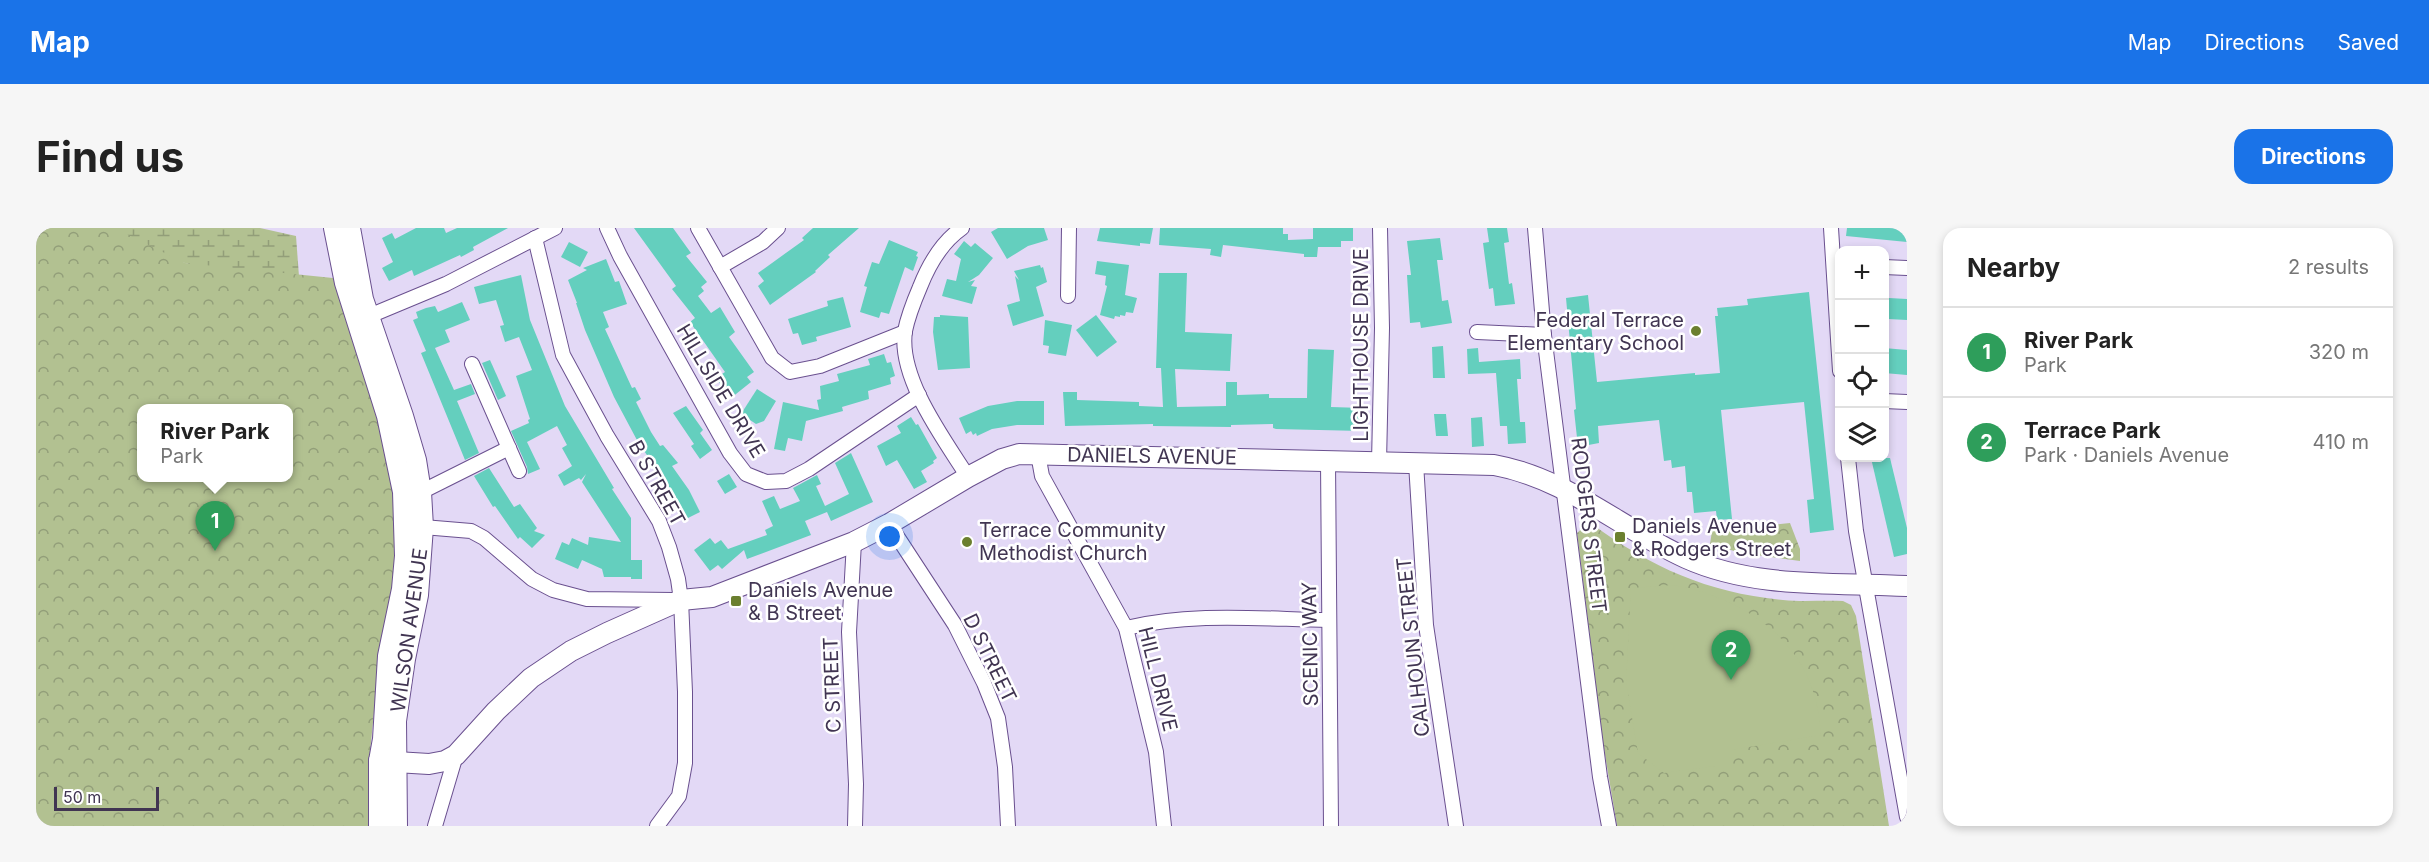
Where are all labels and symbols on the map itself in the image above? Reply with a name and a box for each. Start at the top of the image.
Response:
street label: LIGHTHOUSE DRIVE [1349,248,1373,442]
place label: Federal Terrace Elementary School [1507,308,1684,355]
street label: HILLSIDE DRIVE [672,320,770,462]
marker: Federal Terrace Elementary School [1689,324,1703,338]
street label: B STREET [624,436,690,530]
street label: RODGERS STREET [1566,436,1612,614]
street label: DANIELS AVENUE [1067,443,1237,469]
pin: 1 [196,502,234,551]
place label: Daniels Avenue & Rodgers Street [1632,514,1792,561]
place label: Terrace Community Methodist Church [979,518,1166,565]
your location [875,522,904,551]
marker: Daniels Avenue & Rodgers Street [1613,530,1627,544]
marker: Terrace Community Methodist Church [960,535,974,549]
street label: WILSON AVENUE [386,546,432,714]
street label: CALHOUN STREET [1392,556,1434,738]
place label: Daniels Avenue & B Street [748,578,893,625]
street label: SCENIC WAY [1297,581,1323,707]
marker: Daniels Avenue & B Street [729,594,743,608]
street label: D STREET [958,610,1022,706]
street label: HILL DRIVE [1133,624,1183,734]
pin: 2 [1712,630,1750,680]
street label: C STREET [818,637,846,733]
scale bar [54,784,159,812]

